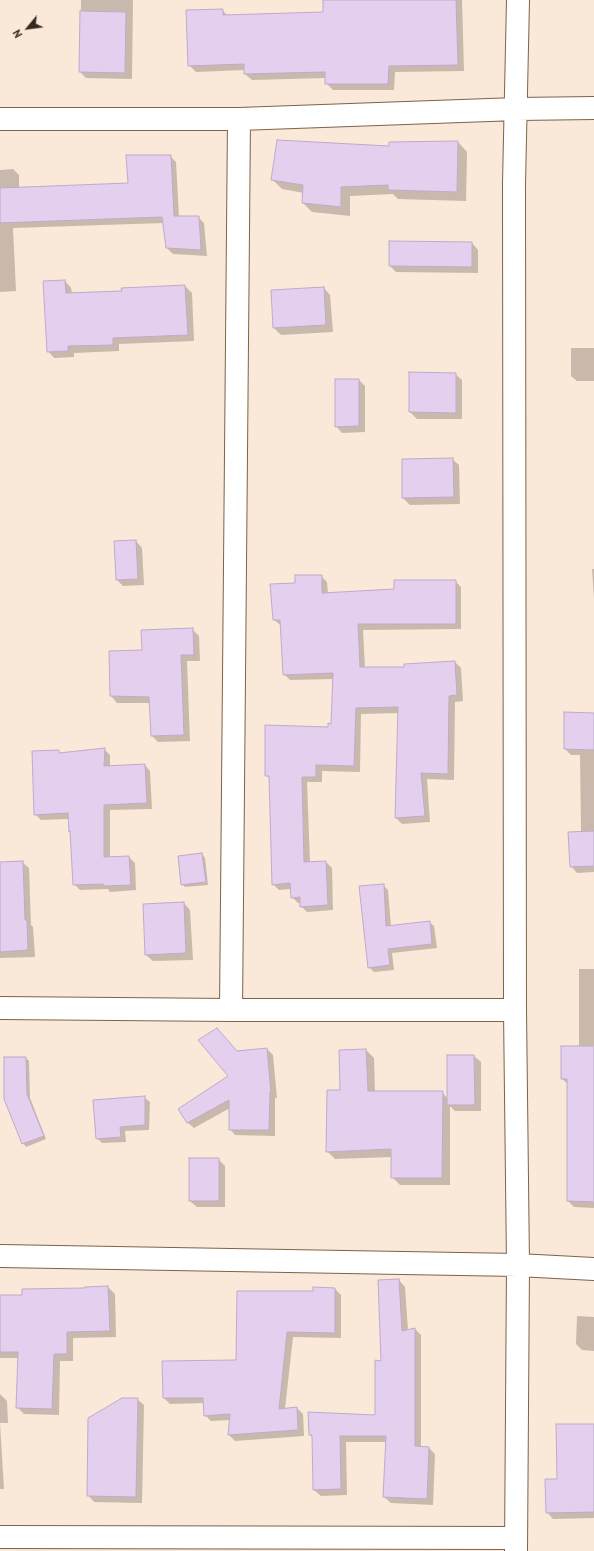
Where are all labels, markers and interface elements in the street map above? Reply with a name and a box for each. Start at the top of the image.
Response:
north arrow [8,8,48,48]
text: N [10,27,25,40]

